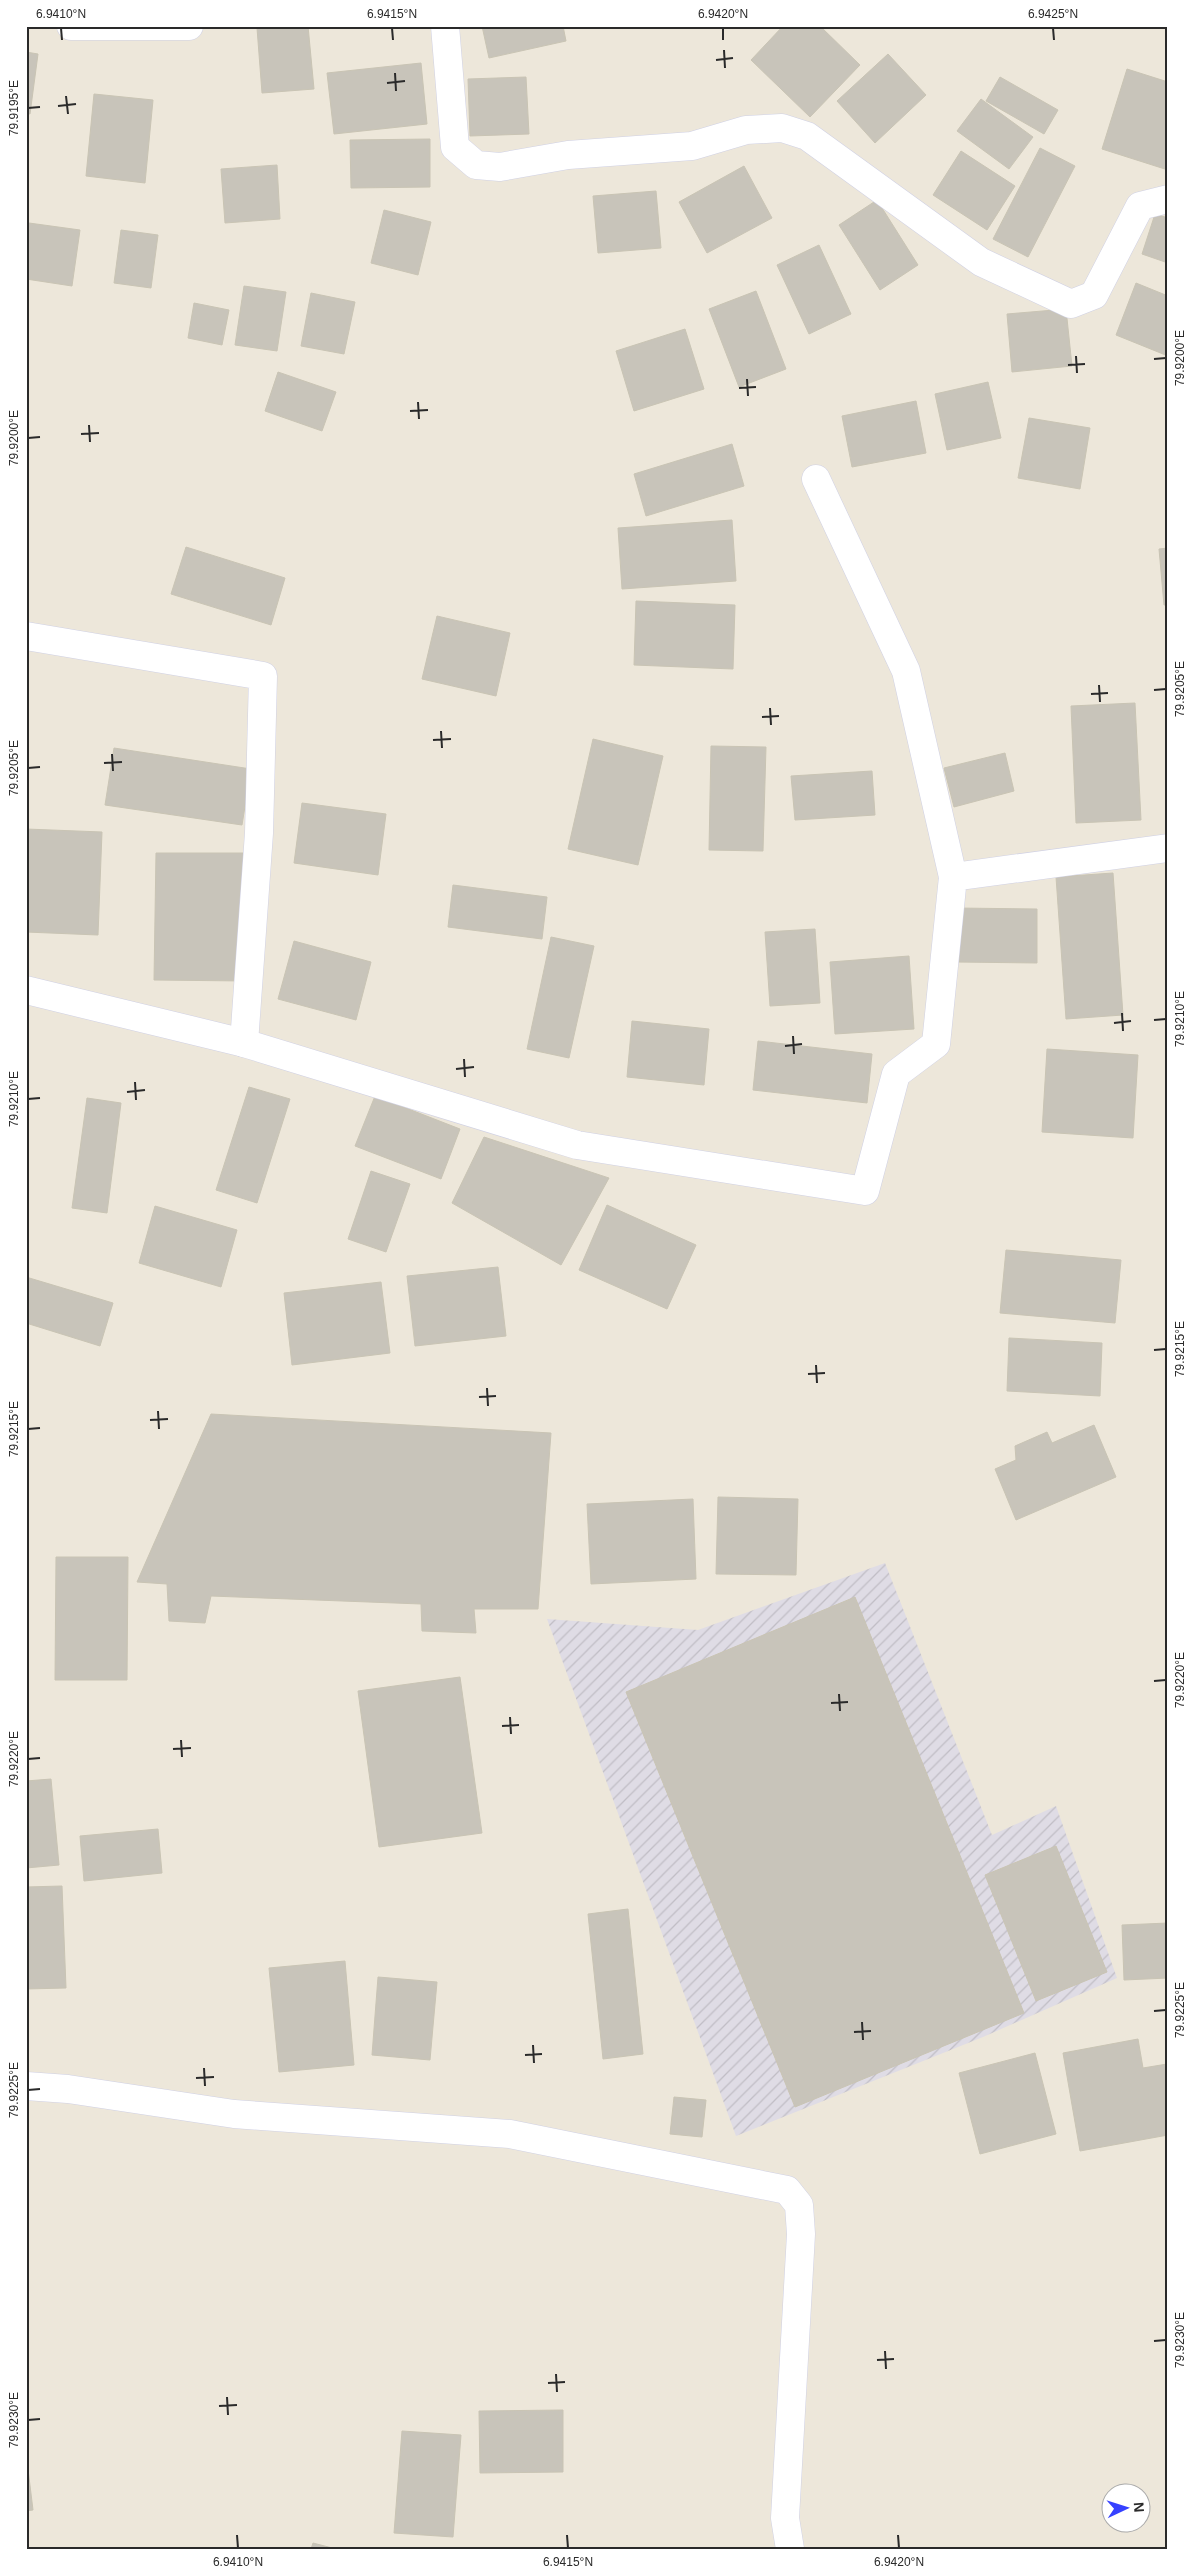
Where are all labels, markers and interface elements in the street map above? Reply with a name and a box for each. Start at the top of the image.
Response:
text: 6.9410°N [36,7,86,21]
text: 6.9415°N [367,7,417,21]
text: 6.9420°N [698,7,748,21]
text: 6.9425°N [1028,7,1078,21]
text: 79.9195°E [7,80,21,136]
text: 79.9200°E [1173,330,1187,386]
text: 79.9200°E [7,410,21,466]
text: 79.9205°E [1173,661,1187,717]
text: 79.9205°E [7,740,21,796]
text: 79.9210°E [1173,991,1187,1047]
text: 79.9210°E [7,1071,21,1127]
text: 79.9215°E [1173,1321,1187,1377]
text: 79.9215°E [7,1401,21,1457]
text: 79.9220°E [1173,1652,1187,1708]
text: 79.9220°E [7,1731,21,1787]
text: 79.9225°E [1173,1982,1187,2038]
text: 79.9225°E [7,2062,21,2118]
text: 79.9230°E [1173,2312,1187,2368]
text: 79.9230°E [7,2392,21,2448]
north arrow [1102,2482,1152,2532]
text: N [1131,2501,1147,2513]
text: 6.9410°N [213,2555,263,2569]
text: 6.9415°N [543,2555,593,2569]
text: 6.9420°N [874,2555,924,2569]

